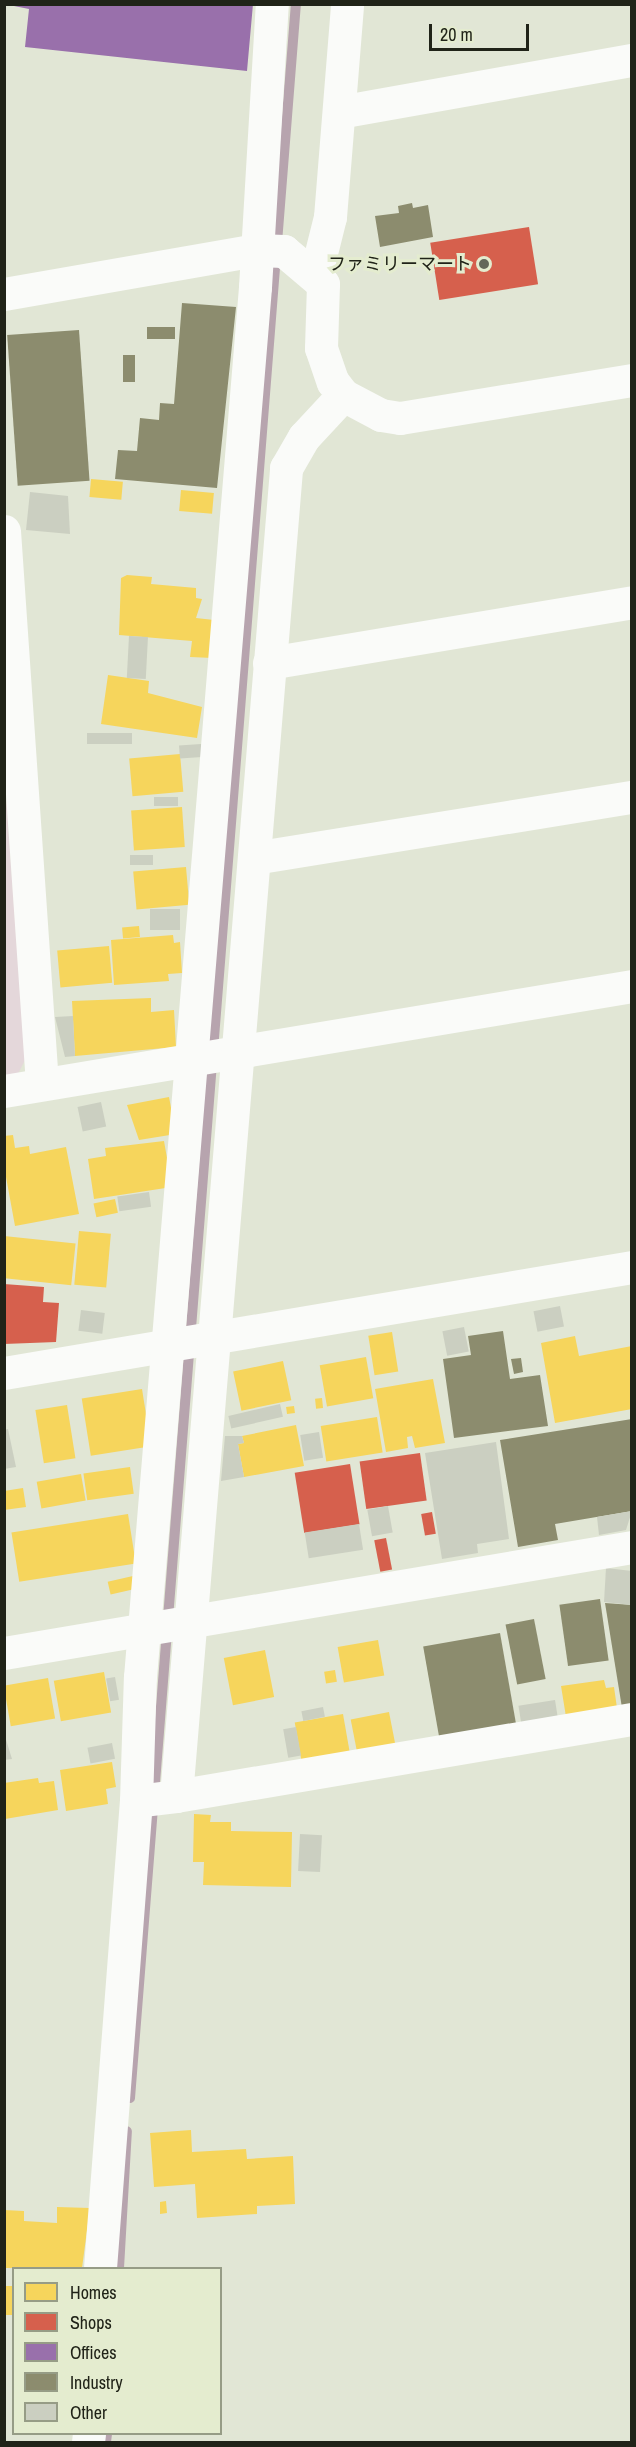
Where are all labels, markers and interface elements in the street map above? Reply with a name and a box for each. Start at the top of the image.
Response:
scale bar [432,12,532,50]
text: 20 m [440,22,473,47]
place label: ファミリーマート [328,253,472,275]
marker: ファミリーマート [477,257,491,271]
legend [12,2267,222,2435]
text: Homes [70,2280,117,2305]
text: Shops [70,2310,112,2335]
text: Offices [70,2340,117,2365]
text: Industry [70,2370,123,2395]
text: Other [70,2400,107,2425]

